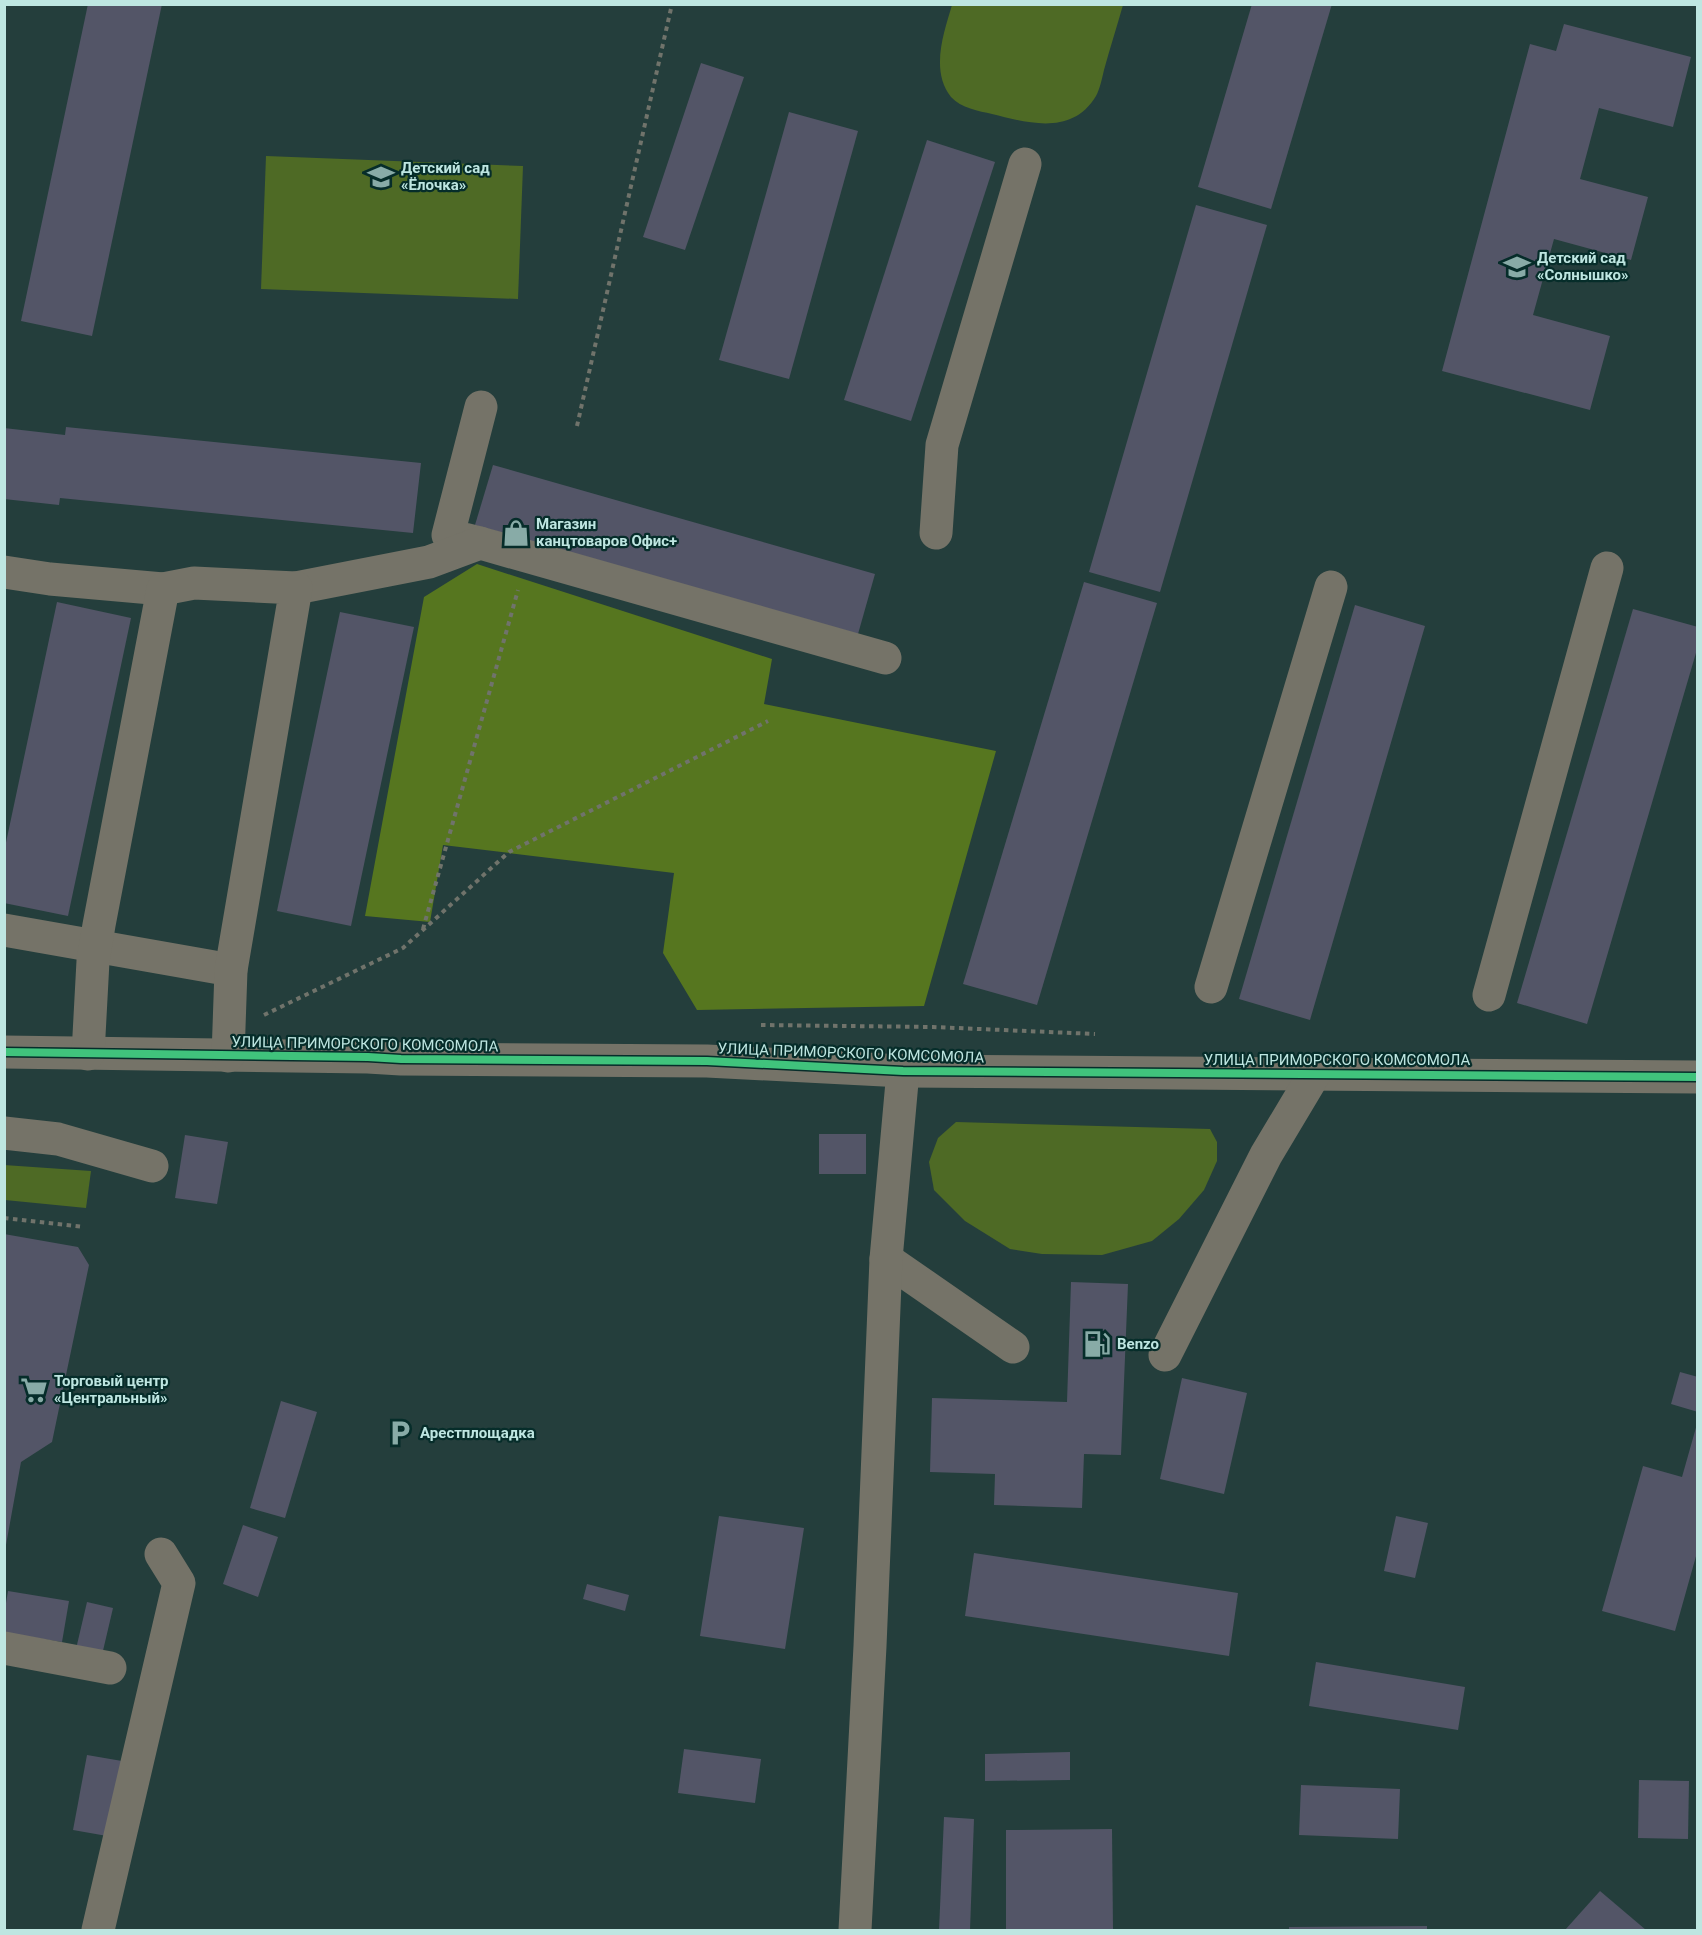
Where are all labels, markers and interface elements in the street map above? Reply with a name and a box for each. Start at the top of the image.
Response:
place label: Детский сад «Ёлочка» [401,159,490,194]
school or university icon: Детский сад «Ёлочка» [366,162,396,192]
place label: Детский сад «Солнышко» [1537,249,1629,284]
school or university icon: Детский сад «Солнышко» [1502,252,1532,282]
place label: Магазин канцтоваров Офис+ [536,515,677,550]
shop icon: Магазин канцтоваров Офис+ [501,518,531,548]
street label: УЛИЦА ПРИМОРСКОГО КОМСОМОЛА [231,1033,499,1055]
street label: УЛИЦА ПРИМОРСКОГО КОМСОМОЛА [717,1039,985,1067]
street label: УЛИЦА ПРИМОРСКОГО КОМСОМОЛА [1204,1051,1471,1069]
fuel station icon: Benzo [1082,1329,1112,1359]
place label: Benzo [1117,1335,1159,1353]
place label: Торговый центр «Центральный» [54,1372,168,1407]
supermarket icon: Торговый центр «Центральный» [19,1375,49,1405]
parking icon: Арестплощадка [385,1418,415,1448]
place label: Арестплощадка [420,1424,535,1442]

